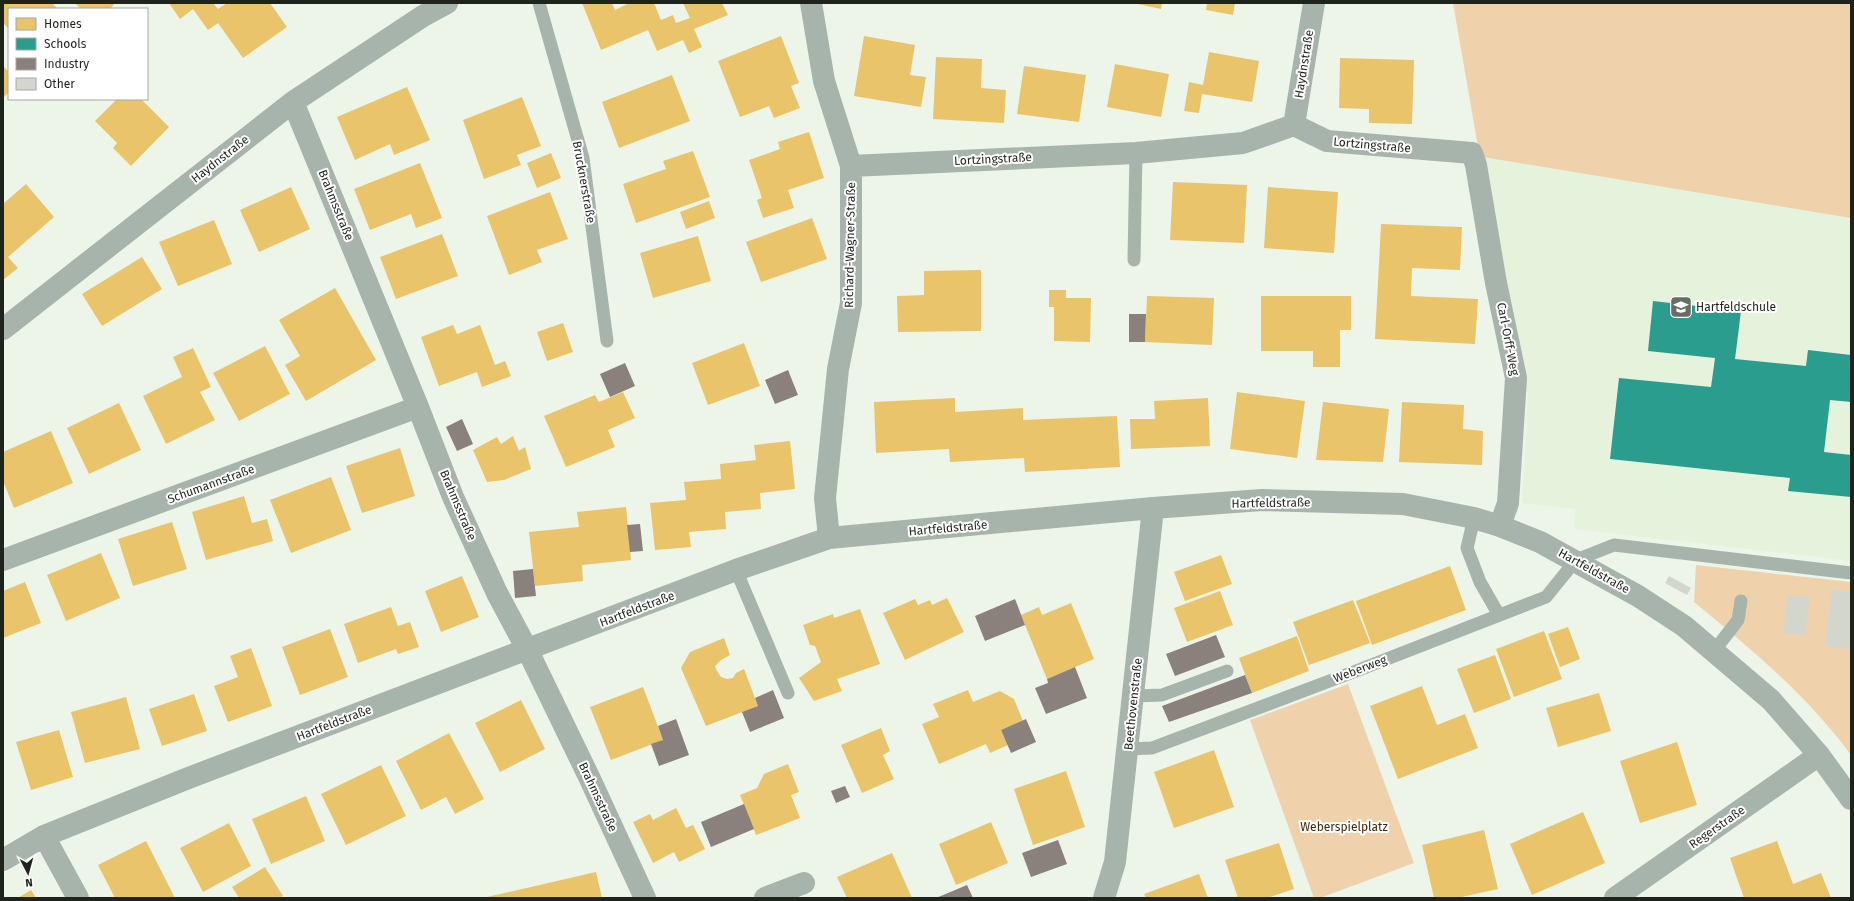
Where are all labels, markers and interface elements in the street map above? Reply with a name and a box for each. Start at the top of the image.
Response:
legend [8,8,148,100]
text: Homes [44,17,82,31]
street label: Haydnstraße [1292,29,1316,99]
text: Schools [44,37,87,51]
text: Industry [44,57,89,71]
text: Other [44,77,75,91]
street label: Haydnstraße [189,132,251,186]
street label: Lortzingstraße [1333,135,1411,155]
street label: Brucknerstraße [570,140,598,224]
street label: Lortzingstraße [954,150,1032,168]
street label: Brahmsstraße [315,168,357,242]
street label: Richard-Wagner-Straße [842,182,858,308]
school or university icon: Hartfeldschule [1668,294,1694,320]
place label: Hartfeldschule [1696,300,1776,314]
street label: Carl-Orff-Weg [1494,301,1522,377]
street label: Schumannstraße [166,462,256,506]
street label: Brahmsstraße [437,468,479,542]
street label: Hartfeldstraße [1231,495,1311,511]
street label: Hartfeldstraße [908,518,988,538]
street label: Hartfeldstraße [1556,546,1632,596]
street label: Hartfeldstraße [598,588,676,630]
street label: Weberweg [1331,652,1389,686]
street label: Beethovenstraße [1121,657,1145,751]
street label: Hartfeldstraße [295,702,373,744]
street label: Brahmsstraße [576,760,620,834]
street label: Regerstraße [1686,803,1748,851]
park label: Weberspielplatz [1300,820,1388,834]
north arrow [8,853,48,893]
text: N [25,876,33,889]

